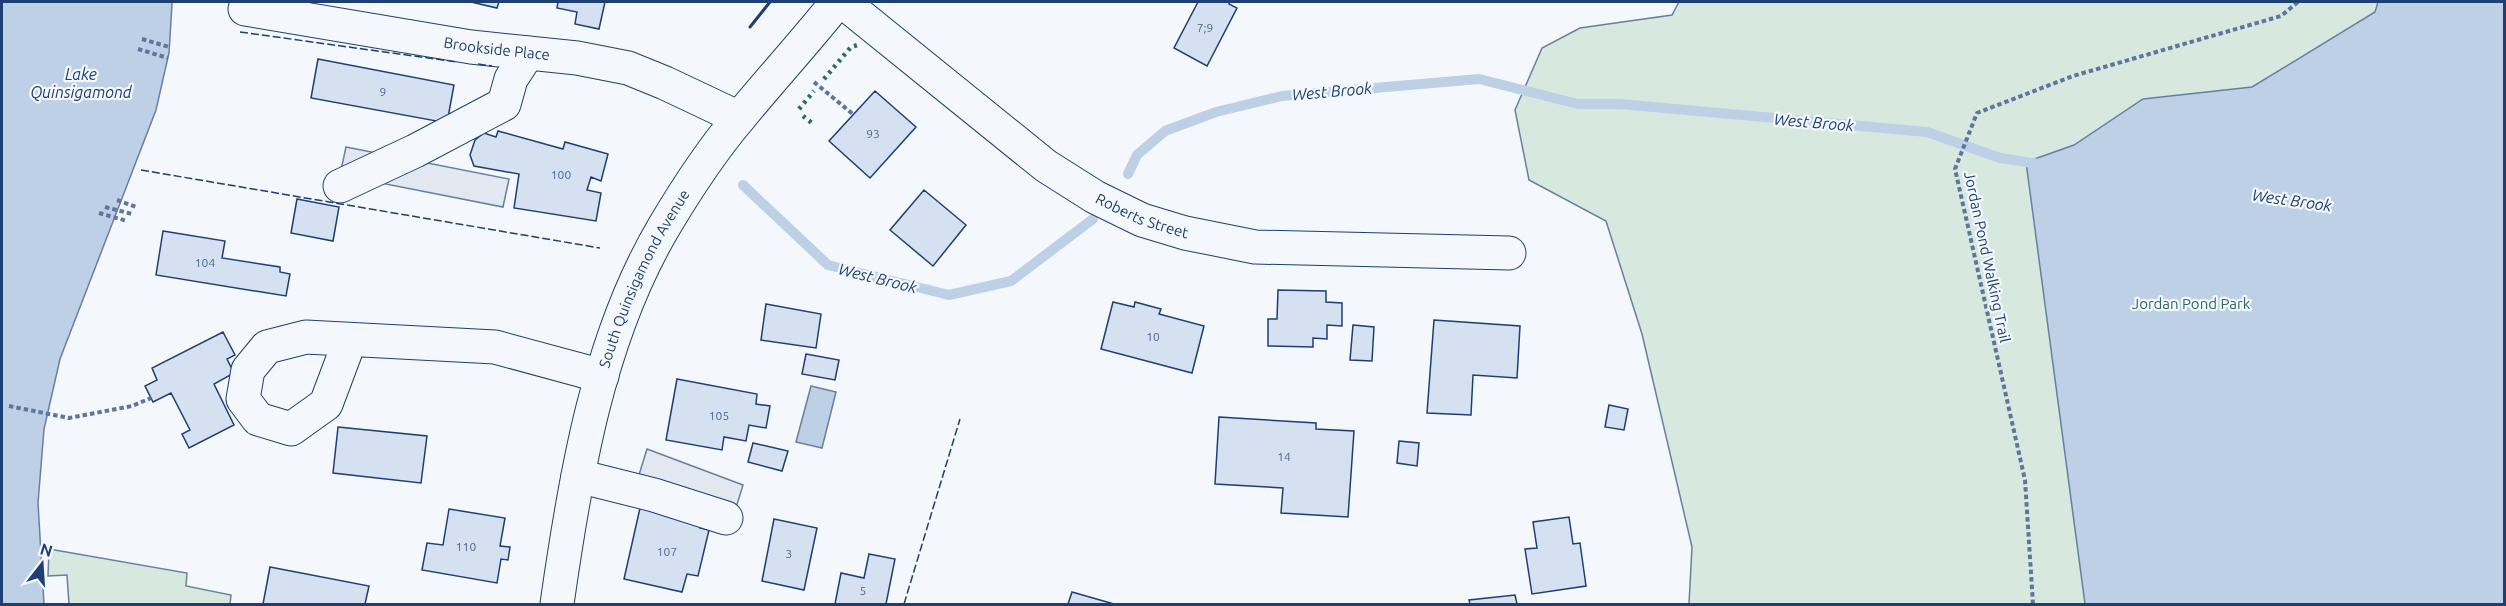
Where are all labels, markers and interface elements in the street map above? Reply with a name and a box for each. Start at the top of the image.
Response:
house number: 7;9 [1197,21,1213,34]
street label: Brookside Place [442,34,551,63]
water label: Lake Quinsigamond [30,65,133,102]
water label: West Brook [1291,78,1374,103]
house number: 9 [380,85,386,98]
water label: West Brook [1773,110,1856,135]
house number: 93 [866,127,880,140]
house number: 100 [551,168,571,181]
street label: Jordan Pond Walking Trail [1961,170,2014,344]
water label: West Brook [2251,185,2334,215]
street label: South Quinsigamond Avenue [595,186,693,370]
street label: Roberts Street [1093,190,1190,241]
house number: 104 [195,256,215,269]
water label: West Brook [837,260,920,297]
park label: Jordan Pond Park [2132,295,2251,312]
house number: 10 [1146,330,1160,343]
house number: 105 [709,409,729,422]
house number: 14 [1277,450,1291,463]
north arrow [12,534,72,594]
text: N [38,539,55,560]
house number: 110 [456,540,476,553]
house number: 107 [657,545,677,558]
house number: 3 [786,547,792,560]
house number: 5 [860,584,866,597]

